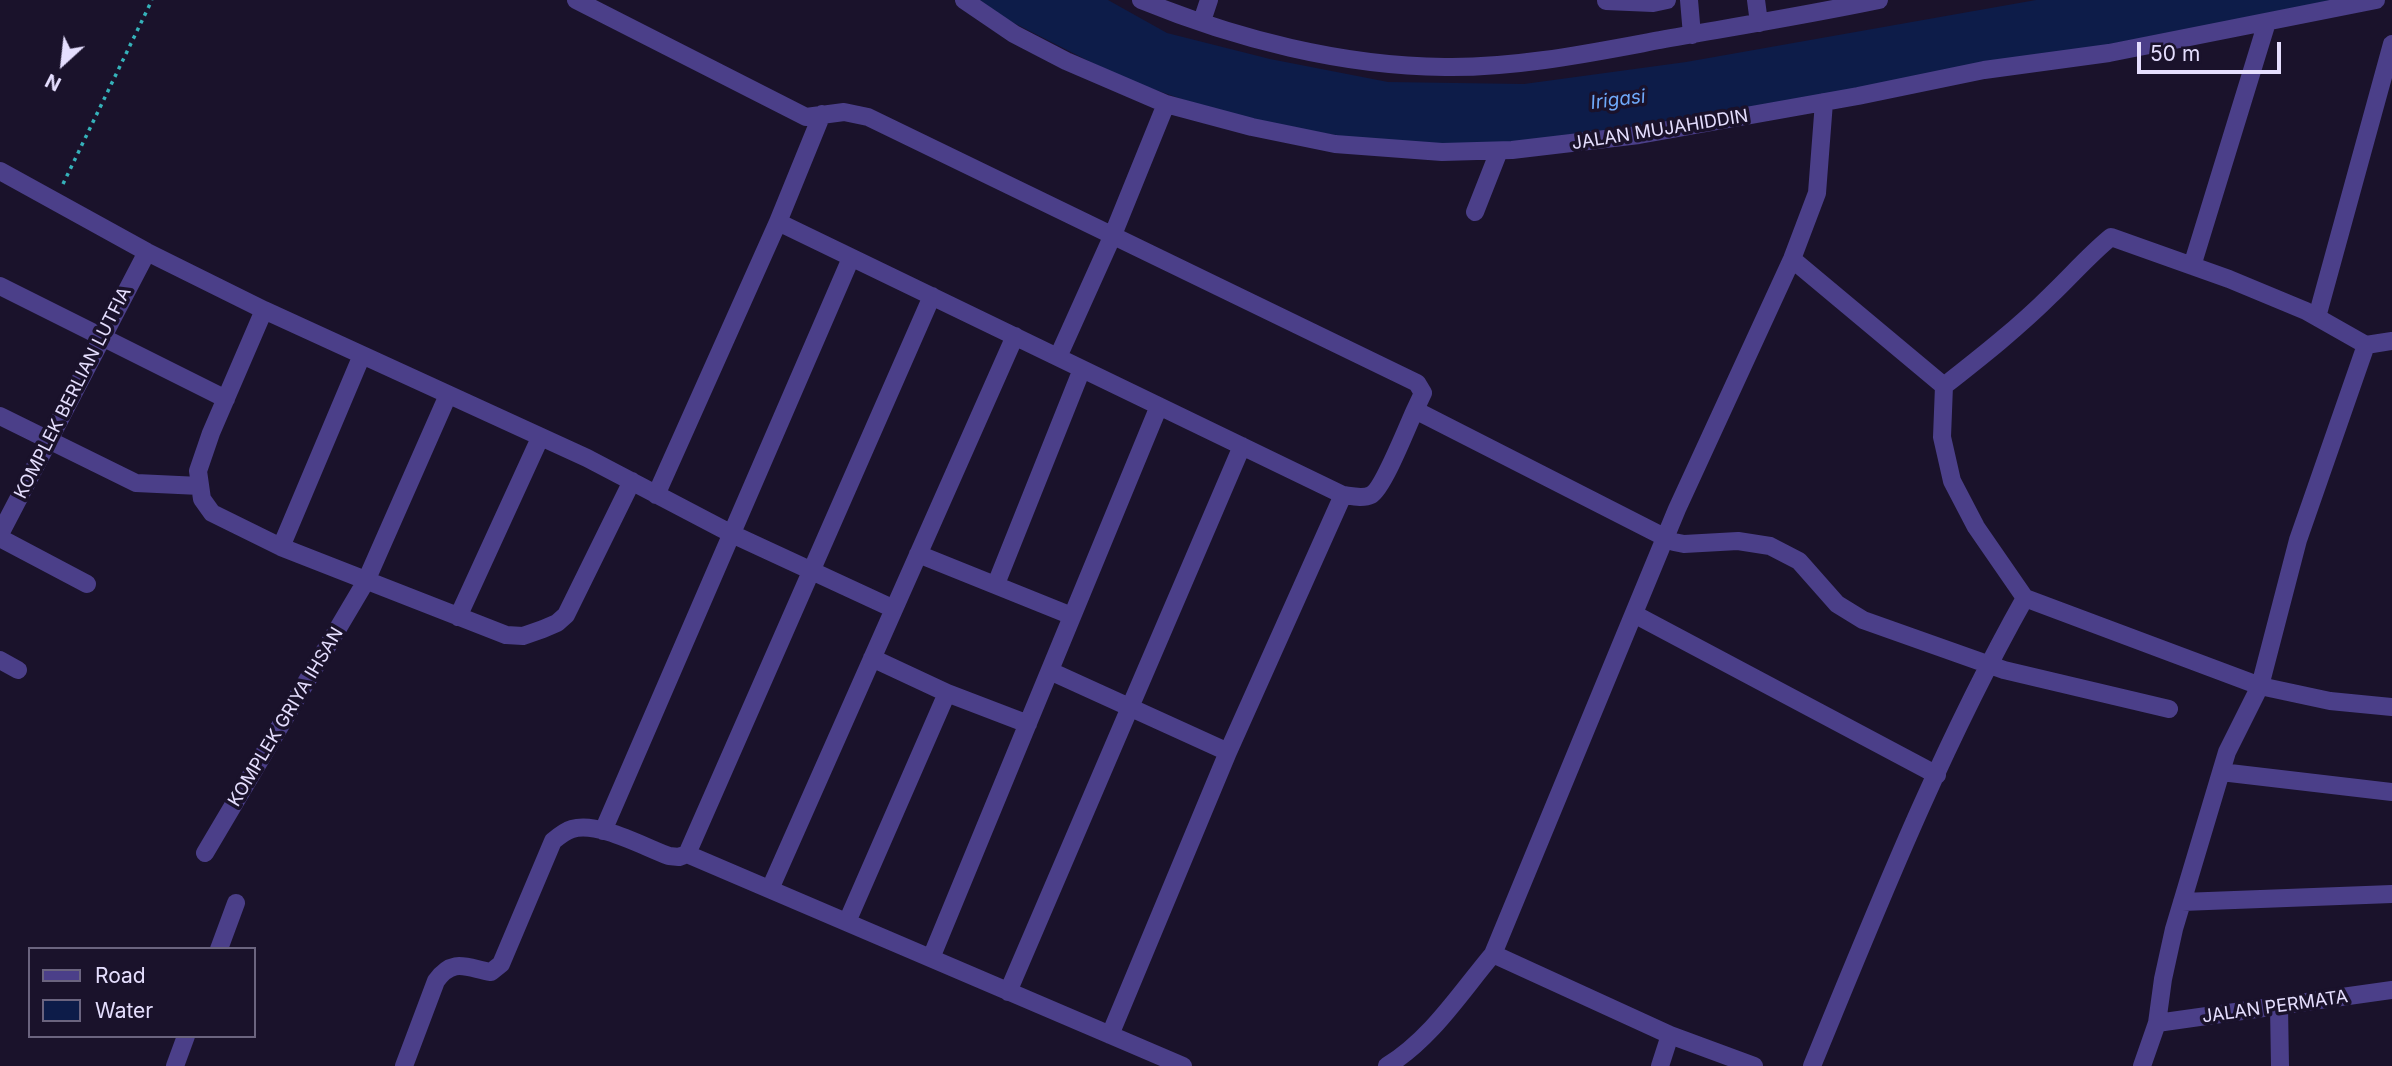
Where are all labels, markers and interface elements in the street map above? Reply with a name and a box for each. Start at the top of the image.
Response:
north arrow [28,28,98,98]
scale bar [2140,28,2284,72]
text: 50 m [2150,41,2200,66]
text: N [42,69,65,96]
water label: Irigasi [1589,85,1647,115]
street label: JALAN MUJAHIDDIN [1570,105,1750,155]
street label: KOMPLEK BERLIAN LUTFIA [10,284,136,502]
street label: KOMPLEK GRIYA IHSAN [224,624,348,810]
legend [28,947,256,1038]
text: Road [95,963,146,988]
street label: JALAN PERMATA [2201,986,2349,1028]
text: Water [95,998,153,1023]

